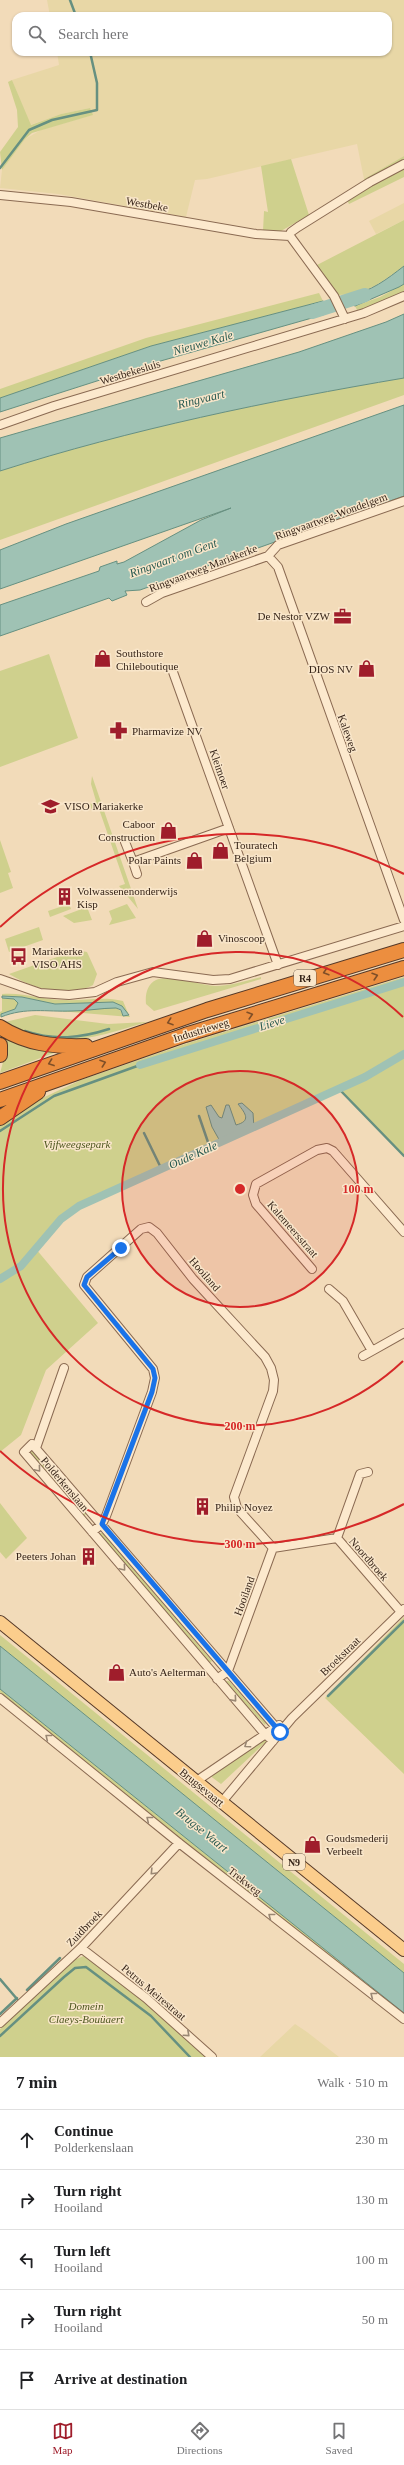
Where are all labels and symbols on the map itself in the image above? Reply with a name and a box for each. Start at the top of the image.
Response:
street label: Westbeke [125,194,169,214]
water label: Nieuwe Kale [170,328,235,359]
street label: Westbekesluis [98,357,162,387]
water label: Ringvaart [175,386,227,412]
street label: Ringvaartweg-Wondelgem [273,490,389,542]
water label: Ringvaart om Gent [126,535,219,581]
street label: Ringvaartweg Mariakerke [147,542,259,594]
office icon: De Nestor VZW [333,606,353,626]
place label: De Nestor VZW [258,610,331,622]
place label: Southstore Chileboutique [116,647,178,672]
shop icon: Southstore Chileboutique [93,649,113,669]
shop icon: DIOS NV [356,659,376,679]
place label: DIOS NV [309,663,353,675]
street label: Kaleweg [336,713,360,754]
pharmacy icon: Pharmavize NV [109,721,129,741]
place label: Pharmavize NV [132,725,203,737]
street label: Kleimoer [208,747,233,791]
school or university icon: VISO Mariakerke [41,796,61,816]
place label: VISO Mariakerke [64,800,143,812]
place label: Caboor Construction [98,818,155,843]
shop icon: Caboor Construction [158,820,178,840]
place label: Touratech Belgium [234,839,278,864]
shop icon: Touratech Belgium [211,841,231,861]
shop icon: Polar Paints [184,850,204,870]
place label: Polar Paints [128,854,181,866]
place label: Volwassenenonderwijs Kisp [77,885,178,910]
building icon: Volwassenenonderwijs Kisp [54,887,74,907]
shop icon: Vinoscoop [195,928,215,948]
place label: Vinoscoop [218,932,266,944]
place label: Mariakerke VISO AHS [32,945,83,970]
bus stop icon: Mariakerke VISO AHS [9,947,29,967]
one-way arrow [323,967,330,976]
road number: R4 [294,970,316,986]
one-way arrow [371,972,378,981]
one-way arrow [247,1011,254,1020]
water label: Lieve [257,1012,287,1034]
street label: Industrieweg [172,1016,231,1044]
one-way arrow [166,1017,173,1026]
one-way arrow [47,1059,54,1067]
one-way arrow [99,1059,106,1067]
park label: Vijfweegsepark [44,1138,112,1150]
water label: Oude Kale [167,1138,220,1172]
centre of rings [233,1182,247,1196]
text: 100 m [343,1182,374,1196]
street label: Kalemeersstraat [265,1198,321,1260]
route end [112,1239,130,1257]
street label: Hooiland [187,1255,223,1294]
text: 200 m [225,1419,256,1433]
street label: Polderkenslaan [39,1454,92,1514]
one-way arrow [34,1464,41,1472]
building icon: Philip Noyez [192,1497,212,1517]
place label: Philip Noyez [215,1501,273,1513]
street label: Noordbroek [347,1535,391,1583]
text: 300 m [225,1537,256,1551]
building icon: Peeters Johan [79,1546,99,1566]
place label: Peeters Johan [16,1550,76,1562]
one-way arrow [118,1564,125,1571]
street label: Hooiland [231,1574,257,1617]
street label: Broekstraat [318,1634,362,1678]
shop icon: Auto's Aelterman [106,1662,126,1682]
place label: Auto's Aelterman [129,1666,206,1678]
one-way arrow [230,1694,237,1702]
route start [271,1723,289,1741]
one-way arrow [46,1734,53,1741]
one-way arrow [244,1740,251,1748]
street label: Brugsevaart [178,1766,226,1808]
water label: Brugse Vaart [173,1805,231,1856]
one-way arrow [147,1816,154,1823]
place label: Goudsmederij Verbeelt [326,1832,388,1857]
shop icon: Goudsmederij Verbeelt [303,1834,323,1854]
road number: N9 [283,1854,305,1870]
street label: Trekweg [226,1864,264,1898]
one-way arrow [150,1867,157,1875]
street label: Zuidbroek [64,1907,105,1949]
one-way arrow [268,1913,275,1920]
street label: Petrus Meirestraat [119,1962,189,2022]
one-way arrow [371,1993,378,2000]
park label: Domein Claeys-Bouüaert [49,2000,124,2025]
one-way arrow [182,2029,190,2037]

